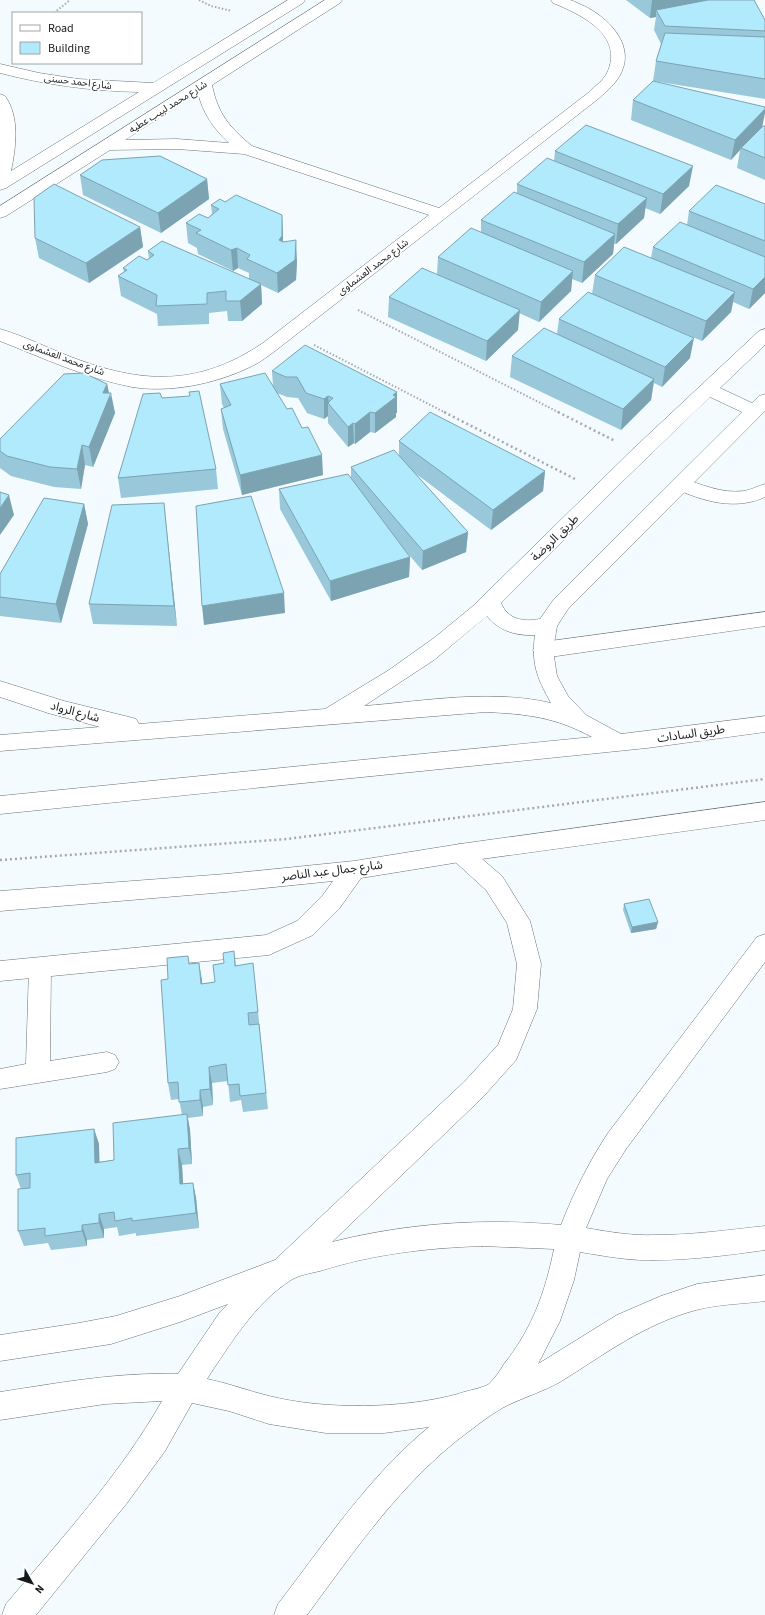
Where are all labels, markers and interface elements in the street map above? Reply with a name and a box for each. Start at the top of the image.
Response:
legend [12,12,142,64]
text: Road [48,20,74,37]
text: Building [48,40,90,57]
street label: شارع احمد حسنى [43,71,113,93]
street label: شارع محمد لبيب عطيه [126,77,210,137]
street label: شارع محمد العشماوى [335,236,412,298]
street label: شارع محمد العشماوى [21,337,107,379]
street label: طريق الروضة [527,511,583,565]
street label: شارع الرواد [48,697,102,727]
street label: طريق السادات [656,721,726,747]
street label: شارع جمال عبد الناصر [279,856,384,886]
north arrow [12,1563,52,1603]
text: N [31,1581,48,1597]

